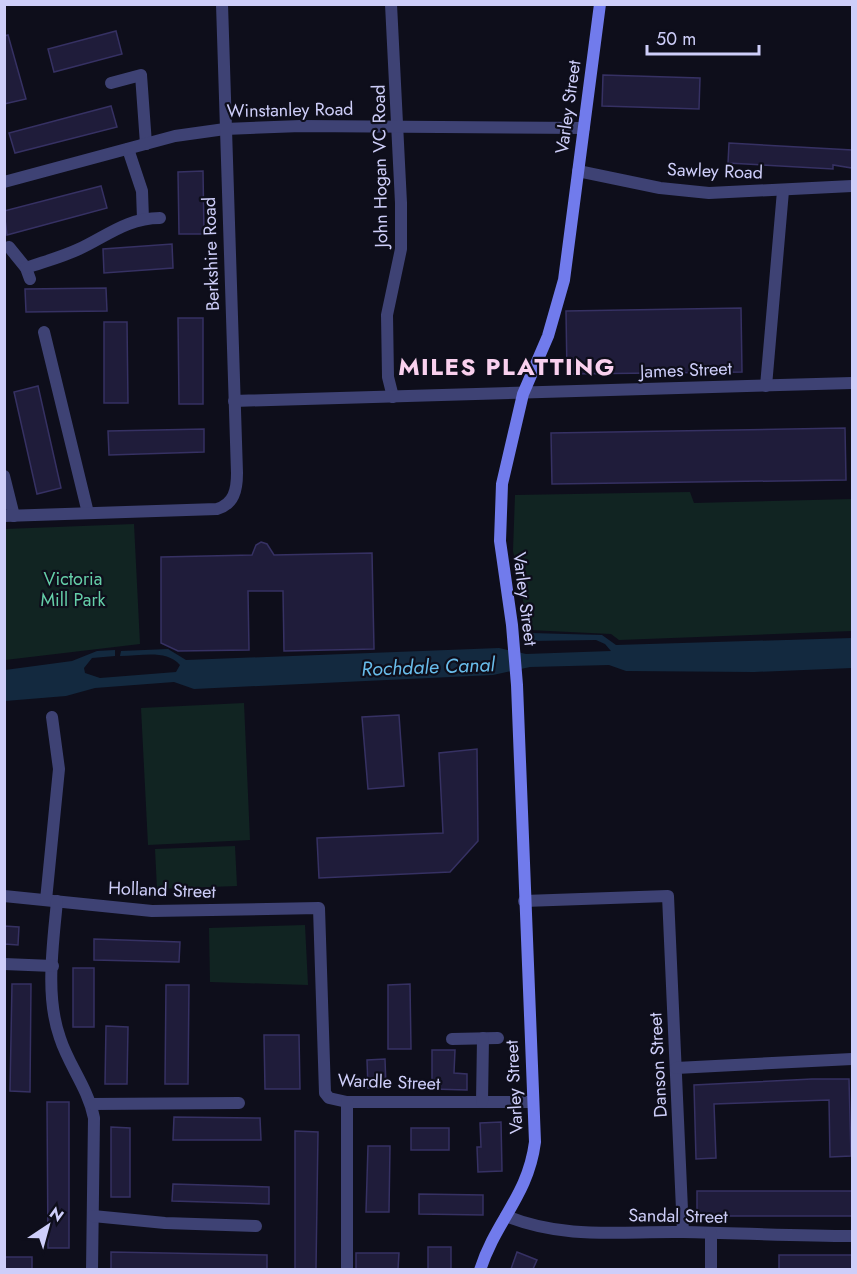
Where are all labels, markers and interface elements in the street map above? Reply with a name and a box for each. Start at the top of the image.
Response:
scale bar [647,18,760,56]
text: 50 m [656,26,696,52]
street label: Varley Street [549,58,588,156]
street label: John Hogan VC Road [366,84,394,250]
street label: Winstanley Road [226,96,354,124]
street label: Sawley Road [667,156,763,186]
street label: Berkshire Road [196,196,226,312]
district label: MILES PLATTING [398,349,616,384]
street label: James Street [638,355,733,385]
street label: Varley Street [506,551,544,648]
park label: Victoria Mill Park [40,566,106,613]
water label: Rochdale Canal [361,650,497,684]
street label: Holland Street [108,875,217,905]
street label: Danson Street [642,1011,674,1118]
street label: Varley Street [499,1039,529,1135]
street label: Wardle Street [337,1067,442,1097]
north arrow [18,1196,78,1256]
text: N [45,1201,68,1227]
street label: Sandal Street [628,1202,729,1230]

